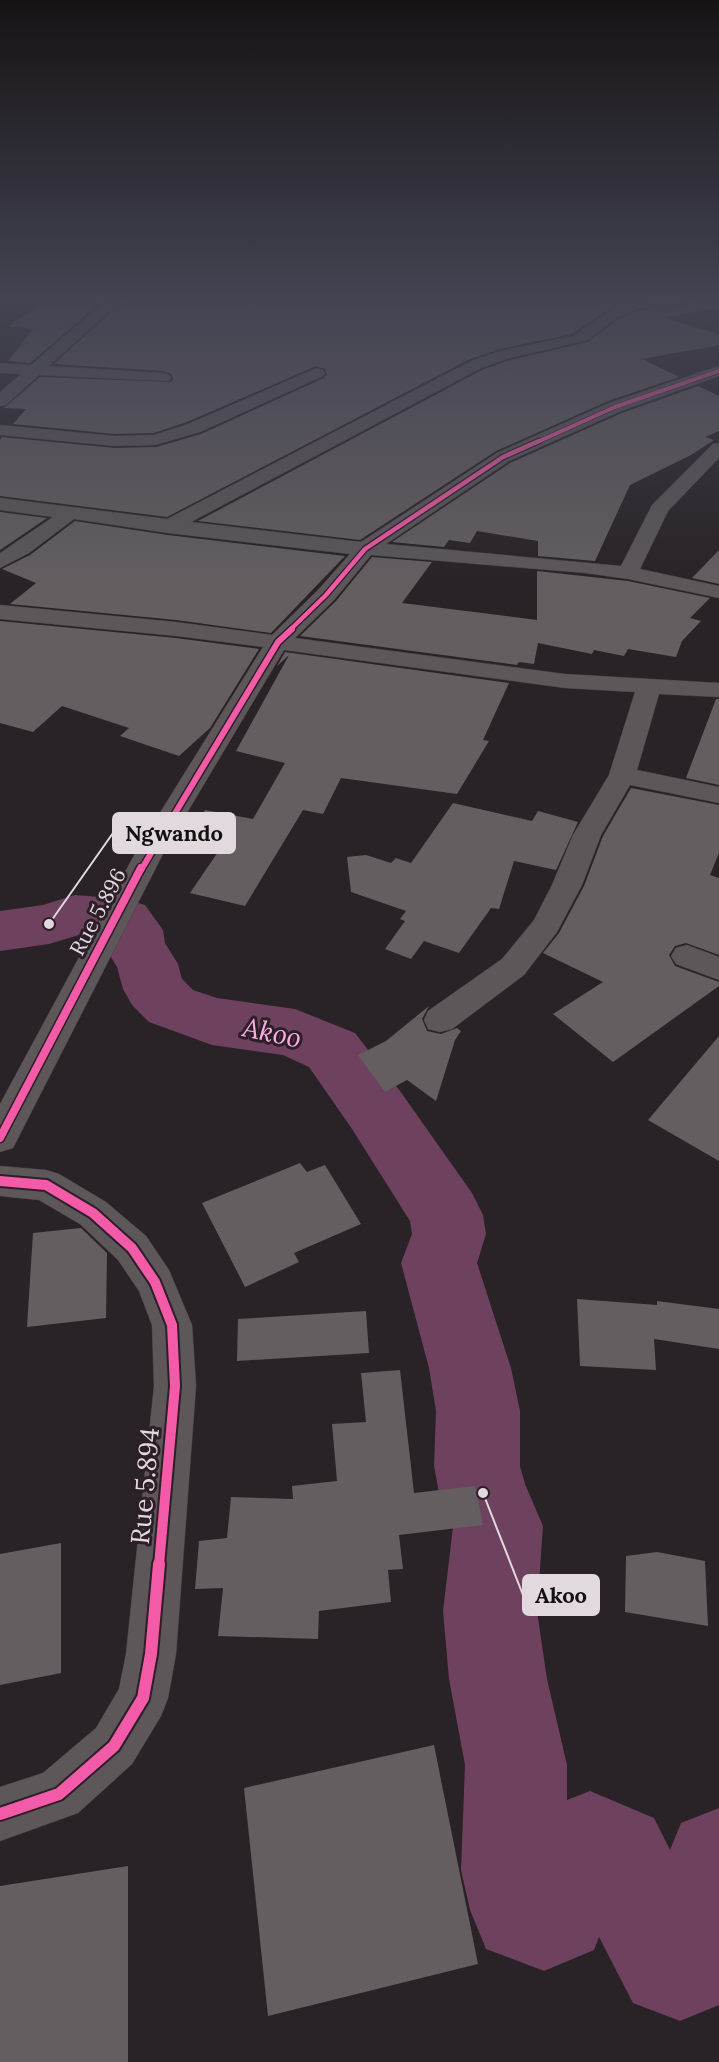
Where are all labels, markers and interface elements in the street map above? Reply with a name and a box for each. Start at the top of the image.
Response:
callout: Ngwando [113,813,235,853]
text: Ngwando [125,819,223,847]
street label: Rue 5.896 [63,863,132,960]
water label: Akoo [239,1009,305,1055]
street label: Rue 5.894 [123,1426,166,1546]
callout: Akoo [523,1575,599,1615]
text: Akoo [535,1581,587,1609]

